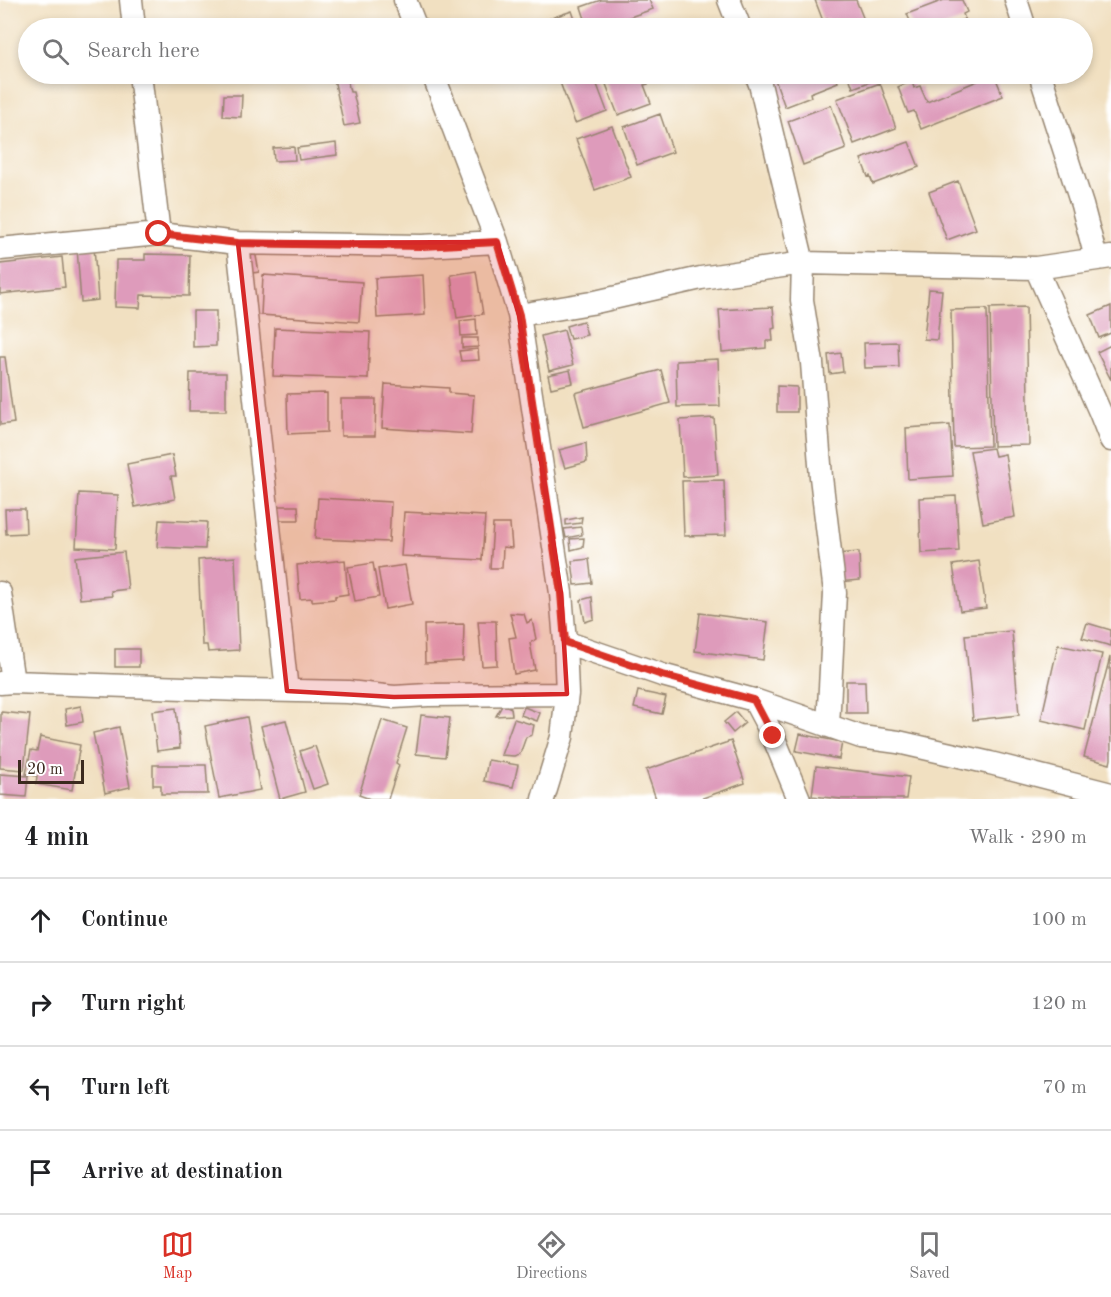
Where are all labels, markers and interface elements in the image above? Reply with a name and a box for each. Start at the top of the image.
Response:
search box [18,18,1093,84]
icon: search [39,35,72,68]
text: Search here [87,40,200,62]
route start [145,220,171,246]
route end [759,722,785,748]
scale bar [18,757,84,784]
text: 20 m [27,762,63,778]
text: 4 min [24,825,89,851]
text: Walk · 290 m [968,828,1087,848]
icon: ahead [24,904,57,937]
text: Continue [81,909,168,931]
text: 100 m [1031,910,1087,930]
icon: right [24,988,57,1021]
text: Turn right [81,993,185,1015]
text: 120 m [1031,994,1087,1014]
icon: left [24,1072,57,1105]
text: Turn left [81,1077,170,1099]
text: 70 m [1042,1078,1087,1098]
icon: arrive [24,1156,57,1189]
text: Arrive at destination [81,1161,283,1183]
tab: Map [161,1228,194,1284]
tab: Directions [516,1228,587,1284]
tab: Saved [909,1228,950,1284]

